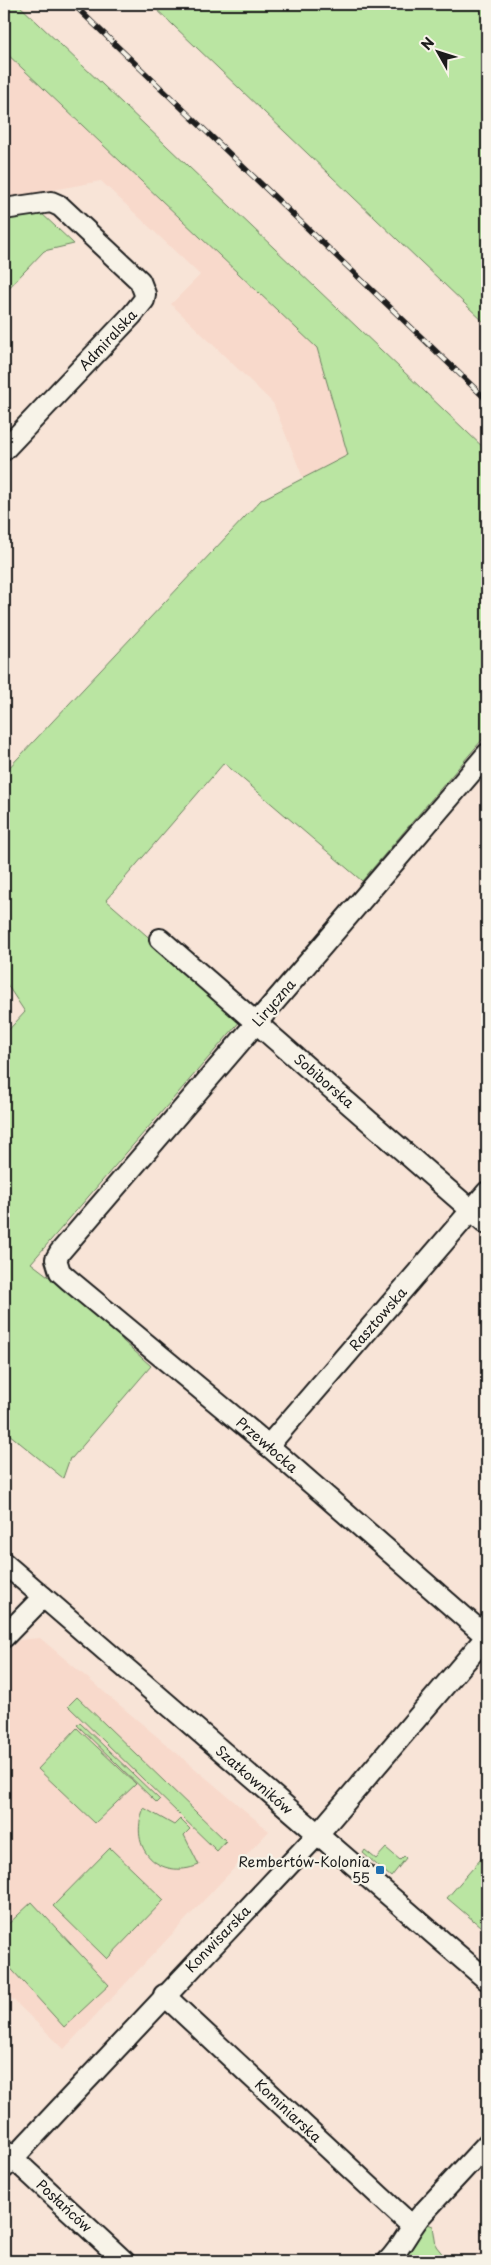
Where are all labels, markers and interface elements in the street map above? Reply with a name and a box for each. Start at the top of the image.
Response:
north arrow [414,28,464,78]
text: N [416,33,439,54]
street label: Admiralska [74,304,142,375]
street label: Liryczna [247,974,300,1031]
street label: Sobiborska [290,1049,359,1113]
street label: Rasztowska [344,1282,412,1355]
street label: Przewłocka [232,1412,303,1478]
street label: Szatkowników [211,1740,298,1819]
place label: Rembertów-Kolonia 55 [238,1851,370,1888]
marker: Rembertów-Kolonia 55 [374,1864,386,1876]
street label: Konwisarska [180,1900,255,1977]
street label: Kominiarska [250,2074,327,2147]
street label: Posłańców [32,2174,97,2237]

